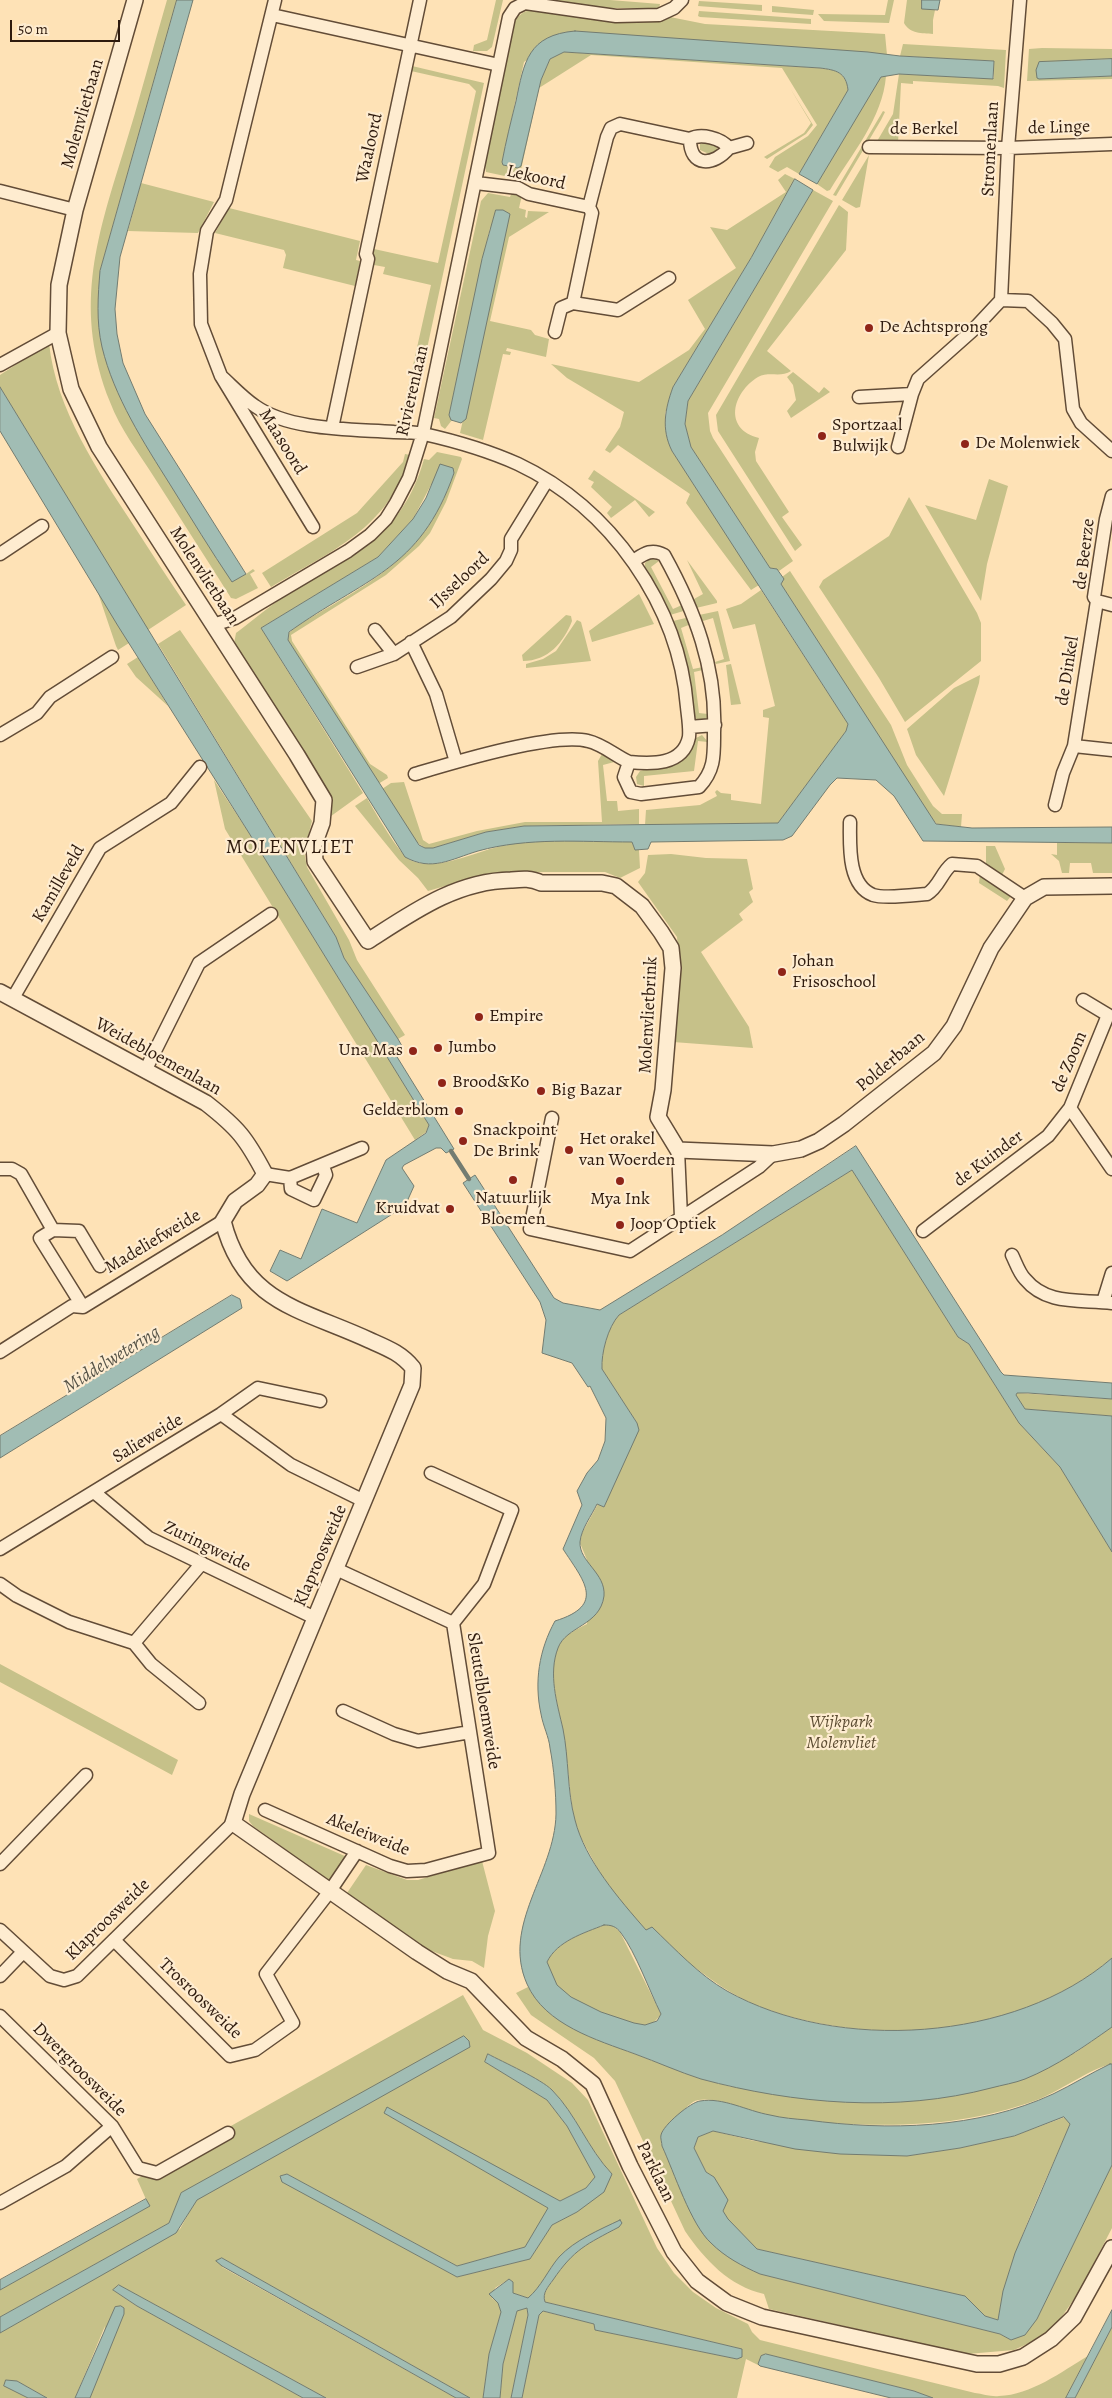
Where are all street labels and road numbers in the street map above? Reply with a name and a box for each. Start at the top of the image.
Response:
street label: Molenvlietbaan [57,57,109,171]
street label: Stromenlaan [978,101,1004,197]
street label: Waaloord [352,111,388,185]
street label: de Linge [1027,116,1091,140]
street label: de Berkel [890,119,958,141]
street label: Lekoord [504,161,568,195]
street label: Rivierenlaan [392,343,434,439]
street label: Maasoord [253,405,311,479]
street label: de Beerze [1070,517,1100,591]
street label: Molenvlietbaan [164,523,244,629]
street label: IJsseloord [426,548,494,614]
street label: de Dinkel [1052,635,1084,707]
street label: Kamilleveld [28,841,90,927]
street label: Molenvlietbrink [635,956,663,1074]
street label: Weidebloemenlaan [91,1013,225,1101]
street label: Polderbaan [852,1027,930,1097]
street label: de Zoom [1048,1028,1092,1096]
street label: de Kuinder [950,1126,1028,1192]
street label: Madeliefweide [101,1205,205,1279]
street label: Salieweide [109,1410,187,1468]
street label: Klaproosweide [290,1502,352,1610]
street label: Zuringweide [160,1517,254,1577]
street label: Sleutelbloemweide [462,1631,504,1771]
street label: Akeleiweide [323,1809,413,1861]
street label: Klaproosweide [61,1874,155,1966]
street label: Trosroosweide [154,1954,246,2044]
street label: Dwergroosweide [27,2018,131,2122]
street label: Parklaan [631,2138,679,2206]

